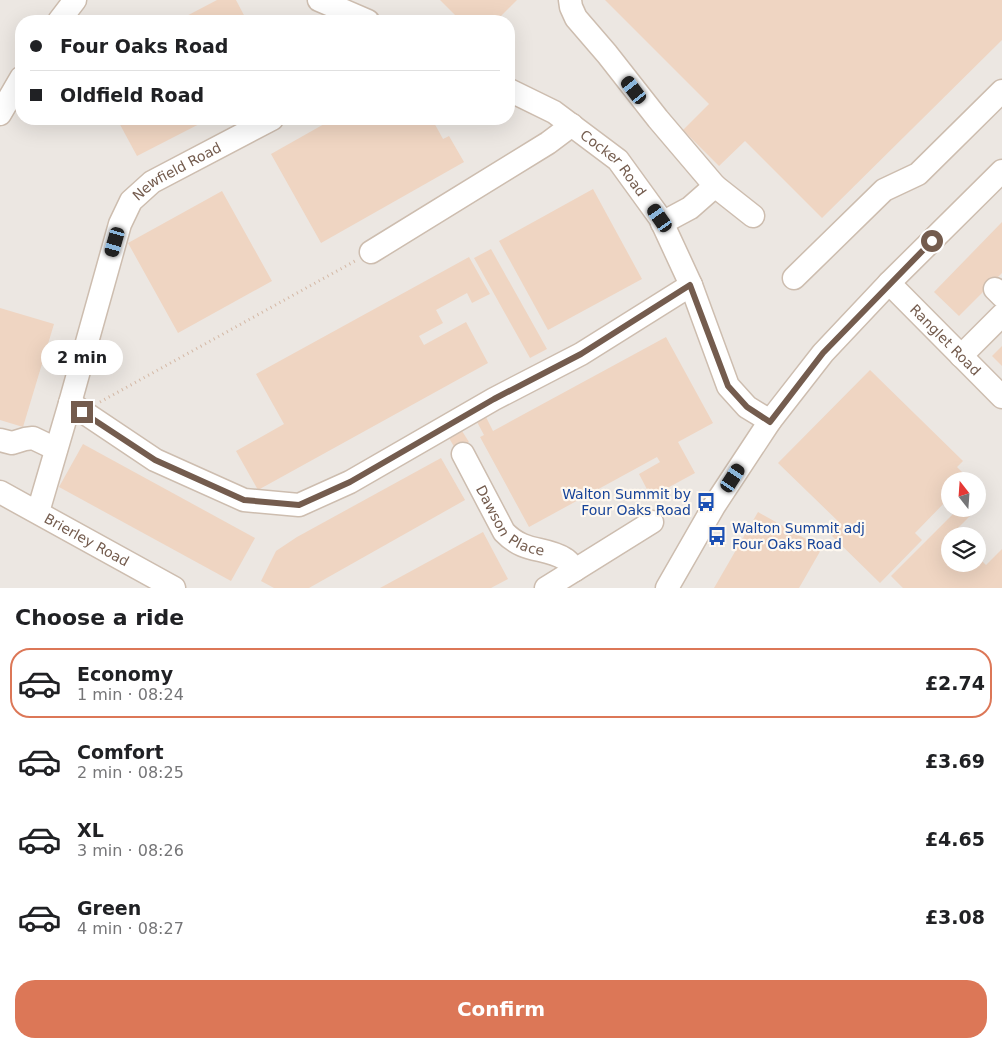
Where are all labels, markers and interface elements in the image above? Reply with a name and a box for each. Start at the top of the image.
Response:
text: Four Oaks Road [60,35,228,57]
car [618,74,649,106]
text: Oldfield Road [60,84,204,106]
street label: Cocker Road [577,127,650,199]
street label: Newfield Road [129,139,224,204]
car [645,201,674,235]
car [103,226,126,258]
route start [921,230,943,252]
street label: Ranglet Road [907,301,984,379]
callout: 2 min [41,340,123,374]
text: 2 min [57,348,107,367]
route end [71,401,93,423]
car [718,461,747,495]
north arrow [941,472,986,518]
map controls [941,472,986,572]
street label: Dawson Place [473,482,546,559]
place label: Walton Summit by Four Oaks Road [562,486,691,518]
bus stop icon: Walton Summit by Four Oaks Road [695,491,717,513]
street label: Brierley Road [42,510,132,570]
place label: Walton Summit adj Four Oaks Road [732,520,865,552]
bus stop icon: Walton Summit adj Four Oaks Road [706,525,728,547]
button: layers [941,527,986,572]
text: Choose a ride [15,605,184,630]
icon: car [17,661,62,706]
text: Economy [77,663,173,685]
text: £2.74 [925,672,985,694]
text: 1 min · 08:24 [77,685,184,704]
icon: car [17,739,62,784]
text: Comfort [77,741,164,763]
text: £3.69 [925,750,985,772]
text: 2 min · 08:25 [77,763,184,782]
icon: car [17,817,62,862]
text: XL [77,819,104,841]
text: £4.65 [925,828,985,850]
text: 3 min · 08:26 [77,841,184,860]
icon: car [17,895,62,940]
text: Green [77,897,141,919]
text: £3.08 [925,906,985,928]
text: 4 min · 08:27 [77,919,184,938]
button: Confirm [15,980,987,1038]

